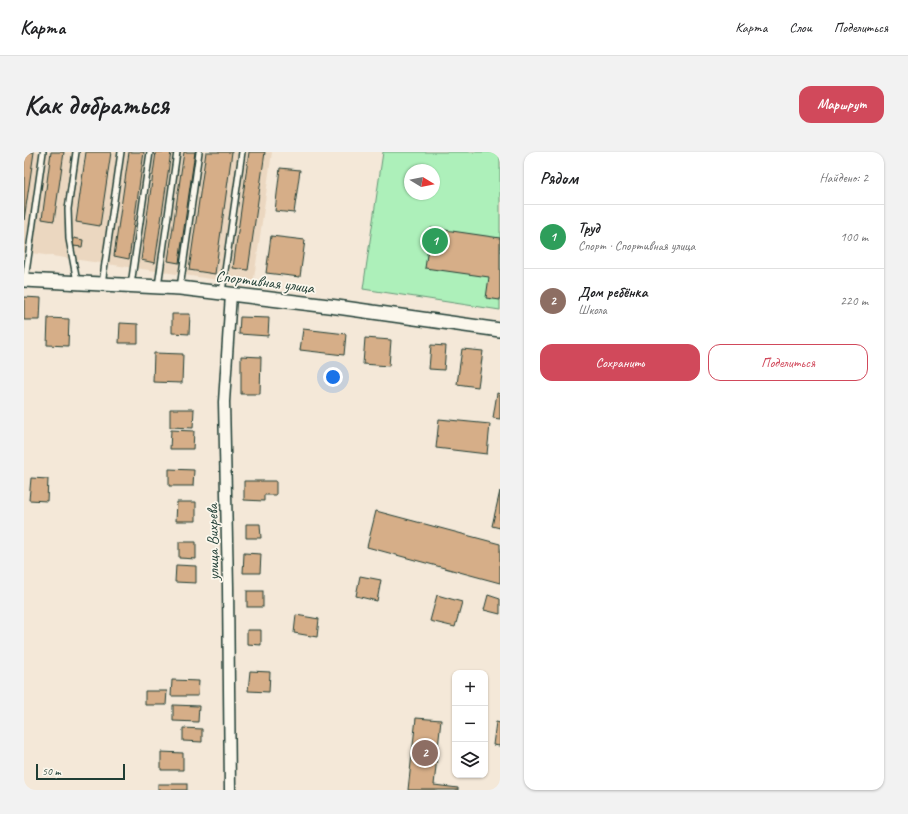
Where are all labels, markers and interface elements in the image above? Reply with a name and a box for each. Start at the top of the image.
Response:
text: Карта [20,16,65,40]
text: Карта [735,19,767,36]
text: Слои [789,19,812,36]
text: Поделиться [834,19,888,36]
button: Маршрут [799,86,884,123]
text: Как добраться [24,87,169,122]
north arrow [404,164,440,200]
text: Рядом [540,168,578,189]
text: Найдено: 2 [820,170,868,186]
text: Труд [578,219,600,238]
pin: 1 [422,226,448,256]
text: 1 [550,229,556,245]
text: 100 m [840,229,868,245]
text: Спорт · Спортивная улица [578,238,695,254]
street label: Спортивная улица [215,266,316,298]
text: Дом ребёнка [578,283,647,302]
text: 2 [550,293,556,309]
text: 220 m [840,293,868,309]
text: Школа [578,302,607,318]
button: Сохранить [540,344,700,381]
button: Поделиться [708,344,868,381]
your location [323,367,343,387]
street label: улица Вихрева [202,502,224,581]
map controls [452,670,488,778]
button: + [452,670,488,706]
button: − [452,706,488,742]
pin: 2 [412,738,438,768]
button: layers [452,742,488,778]
scale bar [36,762,125,781]
text: 50 m [42,764,61,778]

